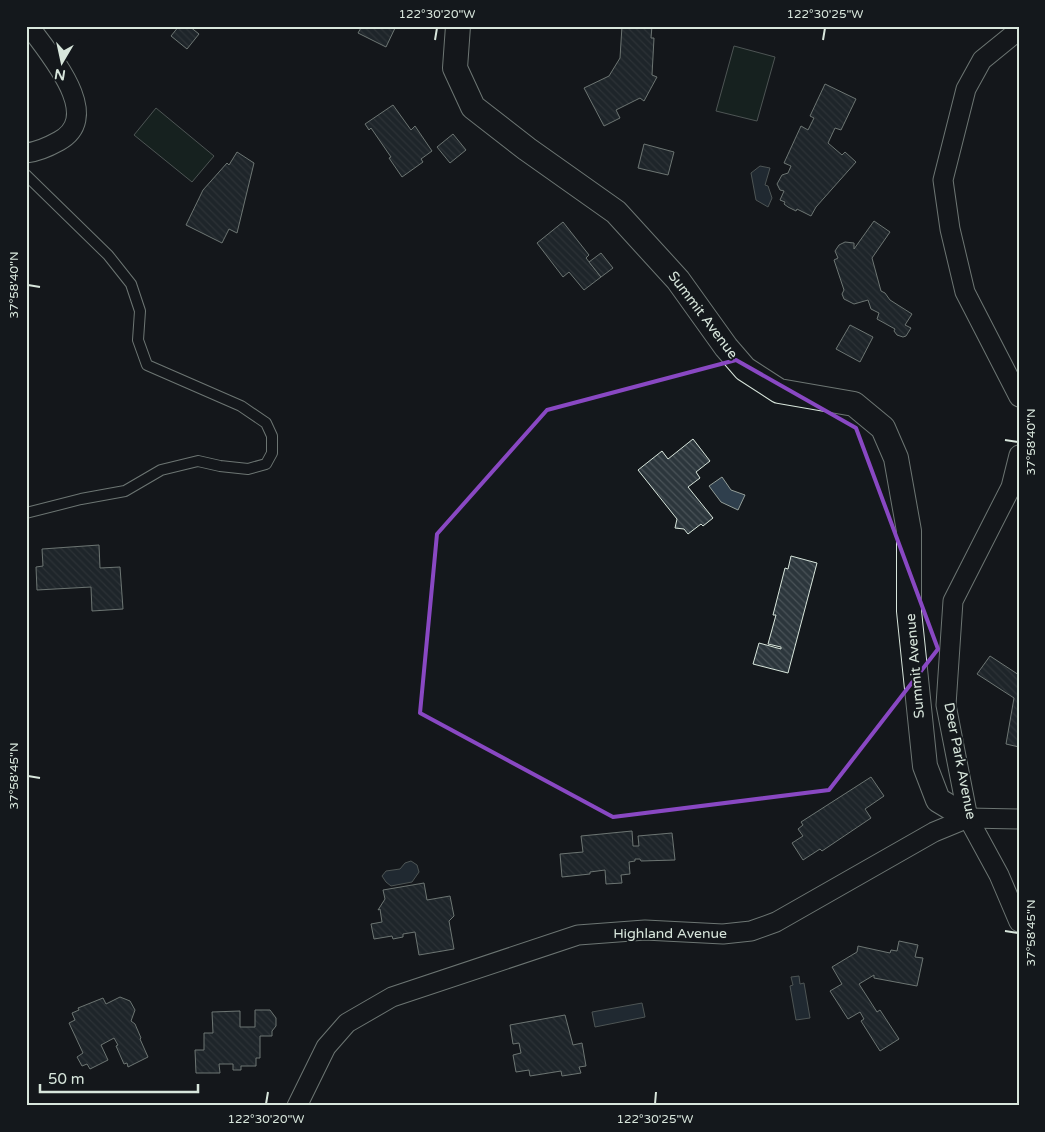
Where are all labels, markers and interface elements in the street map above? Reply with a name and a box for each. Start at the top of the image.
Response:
text: 122°30'20"W [398,7,476,21]
text: 122°30'25"W [786,7,864,21]
north arrow [38,38,88,88]
text: N [53,65,67,84]
text: 37°58'40"N [7,251,21,319]
street label: Summit Avenue [665,268,742,362]
text: 37°58'40"N [1024,408,1038,476]
street label: Summit Avenue [902,613,928,719]
street label: Deer Park Avenue [940,701,980,821]
text: 37°58'45"N [7,742,21,810]
text: 37°58'45"N [1024,899,1038,967]
street label: Highland Avenue [613,925,727,942]
scale bar [40,1062,198,1094]
text: 50 m [48,1070,85,1088]
text: 122°30'20"W [227,1112,305,1126]
text: 122°30'25"W [616,1112,694,1126]

